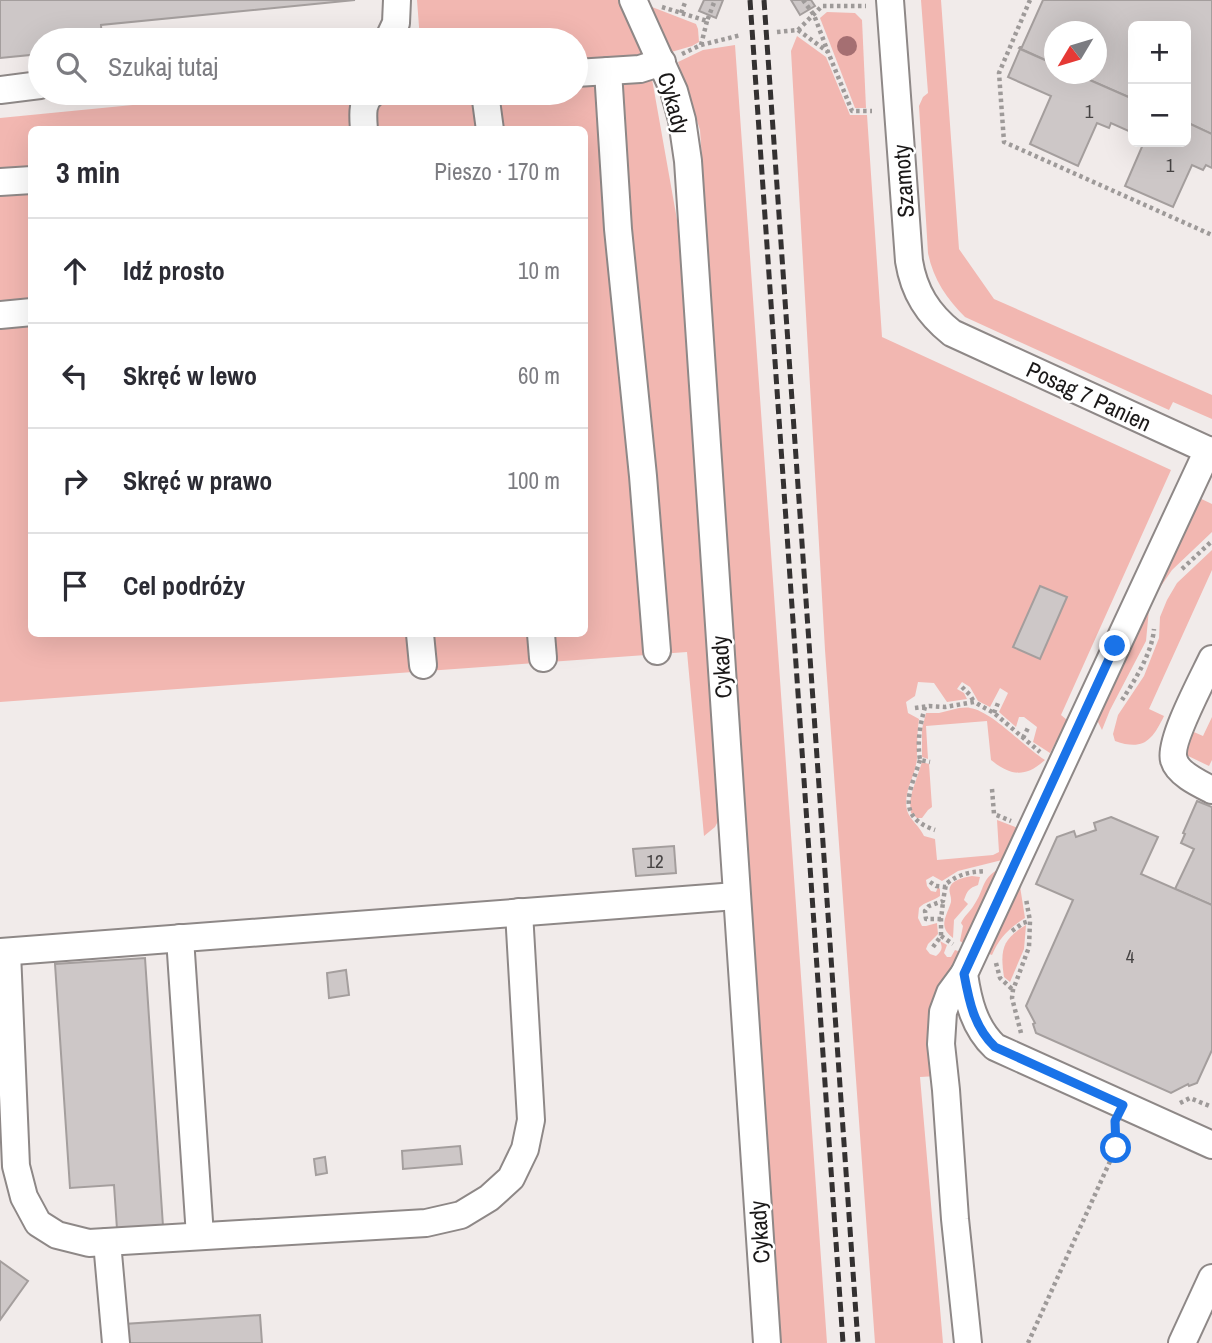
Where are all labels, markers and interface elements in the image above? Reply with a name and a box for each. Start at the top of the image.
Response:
north arrow [1044,21,1107,84]
map controls [1128,21,1191,147]
button: + [1128,21,1191,84]
search box [28,28,588,105]
icon: search [52,48,90,86]
text: Szukaj tutaj [108,49,218,84]
street label: Cykady [650,69,698,138]
button: − [1128,84,1191,147]
house number: 1 [1085,98,1094,124]
street label: Szamoty [885,143,921,219]
text: 3 min [56,152,120,192]
house number: 1 [1166,152,1175,178]
text: Pieszo · 170 m [434,156,560,187]
icon: ahead [56,252,94,290]
text: Idź prosto [123,253,225,288]
text: 10 m [518,255,560,286]
street label: Posag 7 Panien [1022,354,1156,438]
icon: left [56,357,94,395]
text: Skręć w lewo [123,358,257,393]
text: 60 m [518,360,560,391]
icon: right [56,462,94,500]
text: Skręć w prawo [123,463,272,498]
text: 100 m [508,465,560,496]
icon: arrive [56,567,94,605]
text: Cel podróży [123,568,245,603]
route end [1099,630,1130,661]
street label: Cykady [703,634,739,699]
house number: 12 [646,848,664,874]
house number: 4 [1126,943,1135,969]
route start [1100,1132,1131,1163]
street label: Cykady [741,1199,777,1264]

